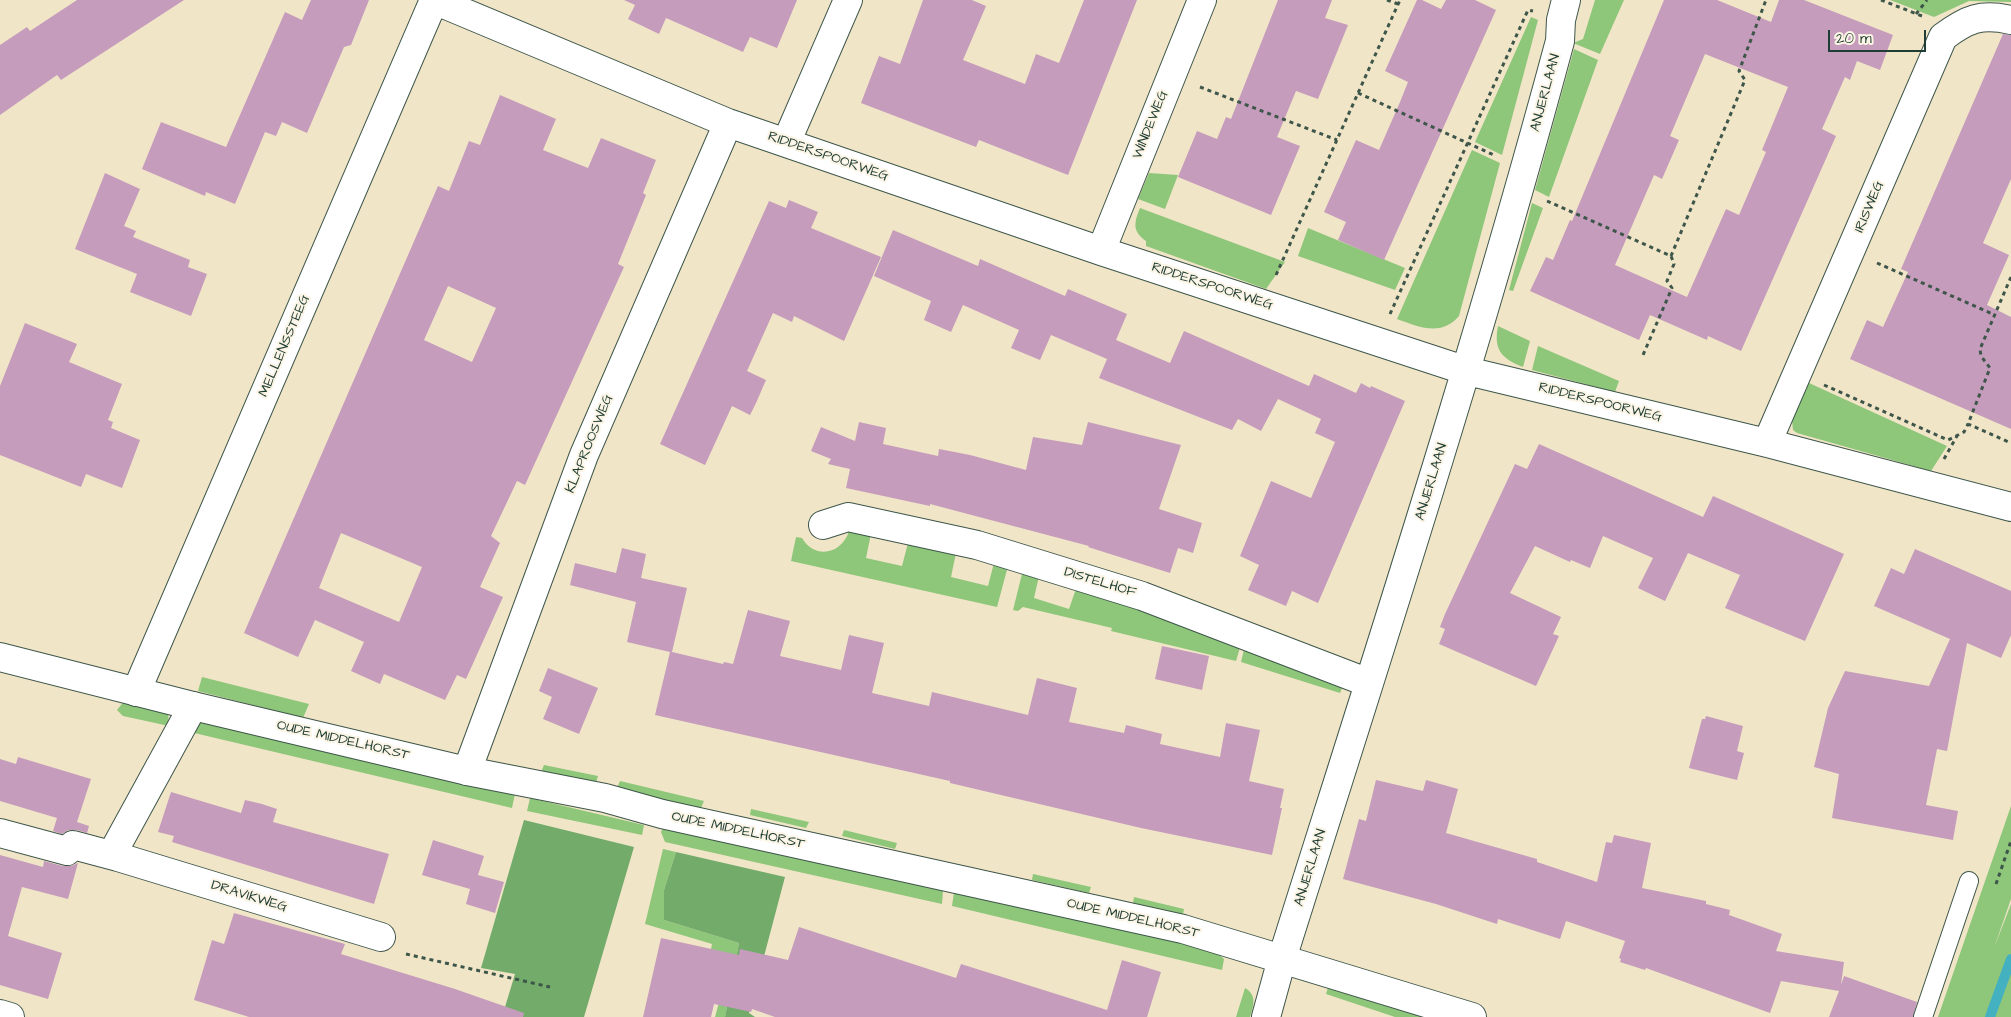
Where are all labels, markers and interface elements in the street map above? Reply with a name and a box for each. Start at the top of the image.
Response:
scale bar [1831,20,1928,52]
text: 20 m [1836,28,1872,49]
street label: ANJERLAAN [1528,52,1564,134]
street label: WINDEWEG [1130,88,1172,162]
street label: RIDDERSPOORWEG [766,128,890,186]
street label: IRISWEG [1852,179,1888,235]
street label: RIDDERSPOORWEG [1149,259,1275,315]
street label: MELLENSSTEEG [256,292,314,400]
street label: RIDDERSPOORWEG [1537,380,1663,426]
street label: KLAPROOSWEG [563,392,617,496]
street label: ANJERLAAN [1412,441,1452,523]
street label: DISTELHOF [1062,564,1138,602]
street label: OUDE MIDDELHORST [275,718,411,764]
street label: OUDE MIDDELHORST [670,809,806,853]
street label: ANJERLAAN [1291,827,1331,909]
street label: DRAVIKWEG [209,877,289,917]
street label: OUDE MIDDELHORST [1065,896,1201,942]

